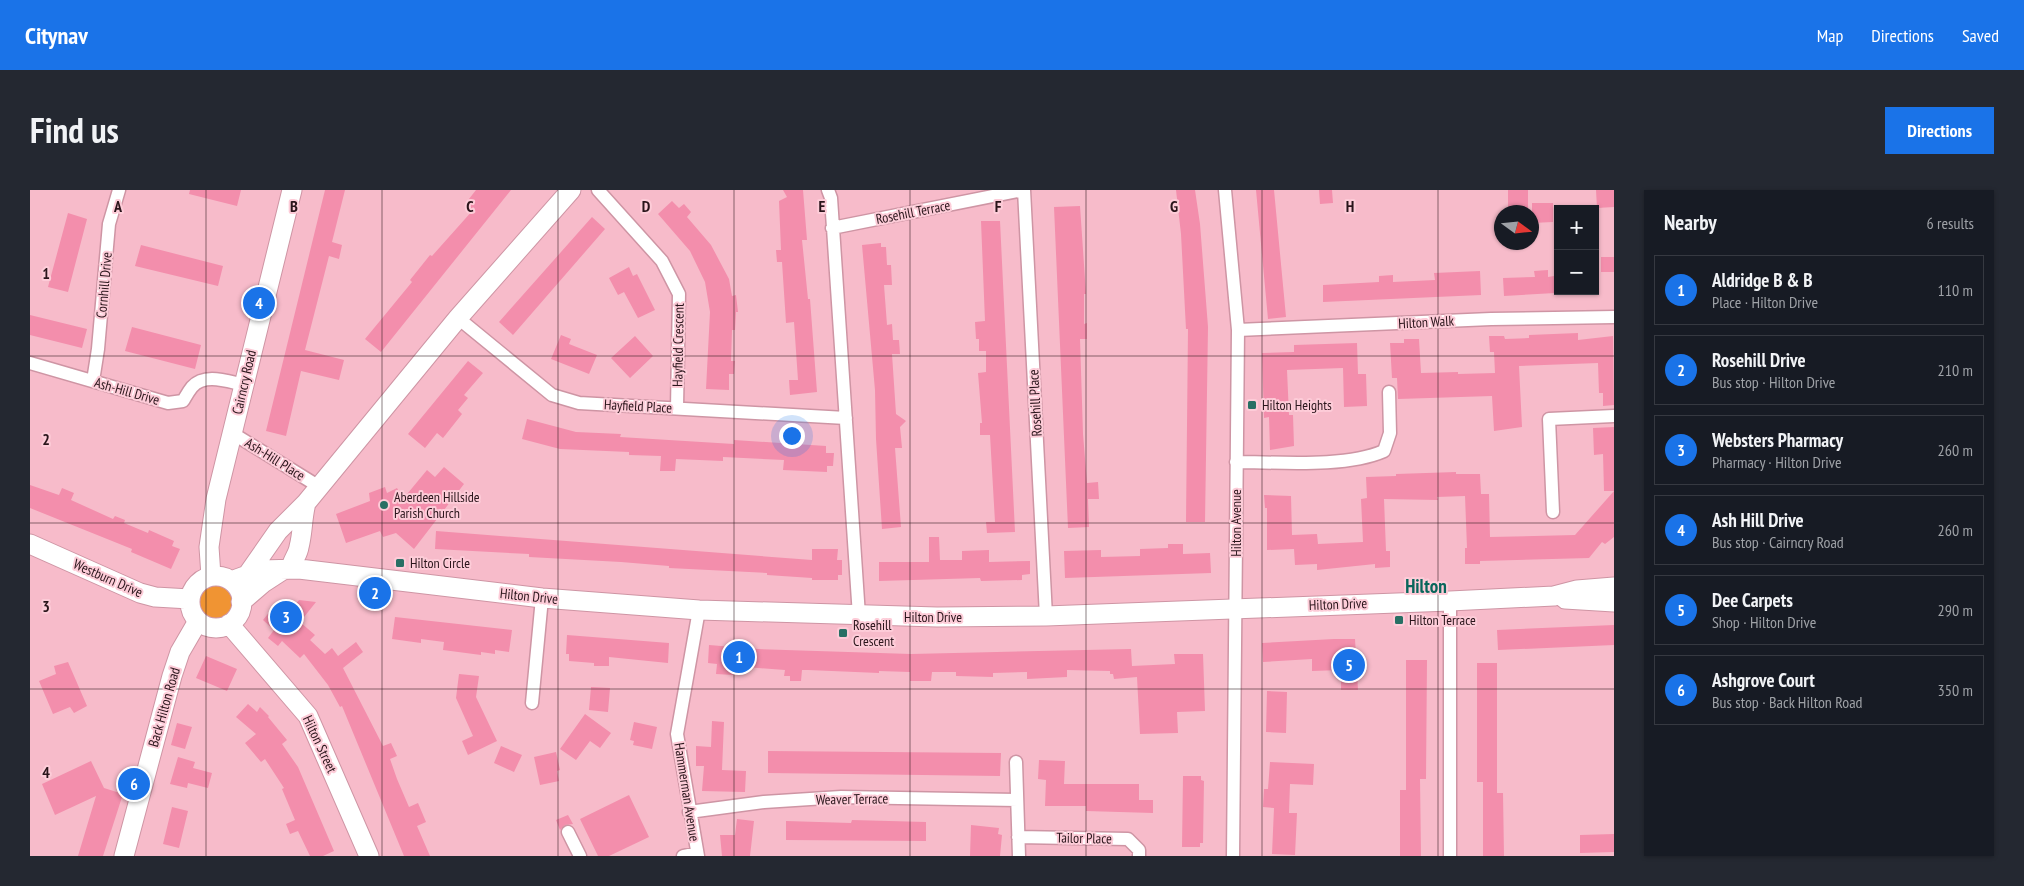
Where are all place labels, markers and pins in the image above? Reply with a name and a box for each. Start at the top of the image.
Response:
pin: 4 [243,284,275,322]
place label: Hilton Heights [1262,396,1332,414]
marker: Hilton Heights [1246,399,1258,411]
place label: Aberdeen Hillside Parish Church [394,488,480,522]
marker: Aberdeen Hillside Parish Church [378,499,390,511]
place label: Hilton Circle [410,554,470,572]
marker: Hilton Circle [394,557,406,569]
pin: 2 [359,574,391,612]
pin: 3 [270,598,302,636]
place label: Hilton Terrace [1409,611,1476,629]
marker: Hilton Terrace [1393,614,1405,626]
place label: Rosehill Crescent [853,616,894,650]
marker: Rosehill Crescent [837,627,849,639]
pin: 1 [723,638,755,676]
pin: 5 [1333,646,1365,684]
pin: 6 [118,765,150,803]

